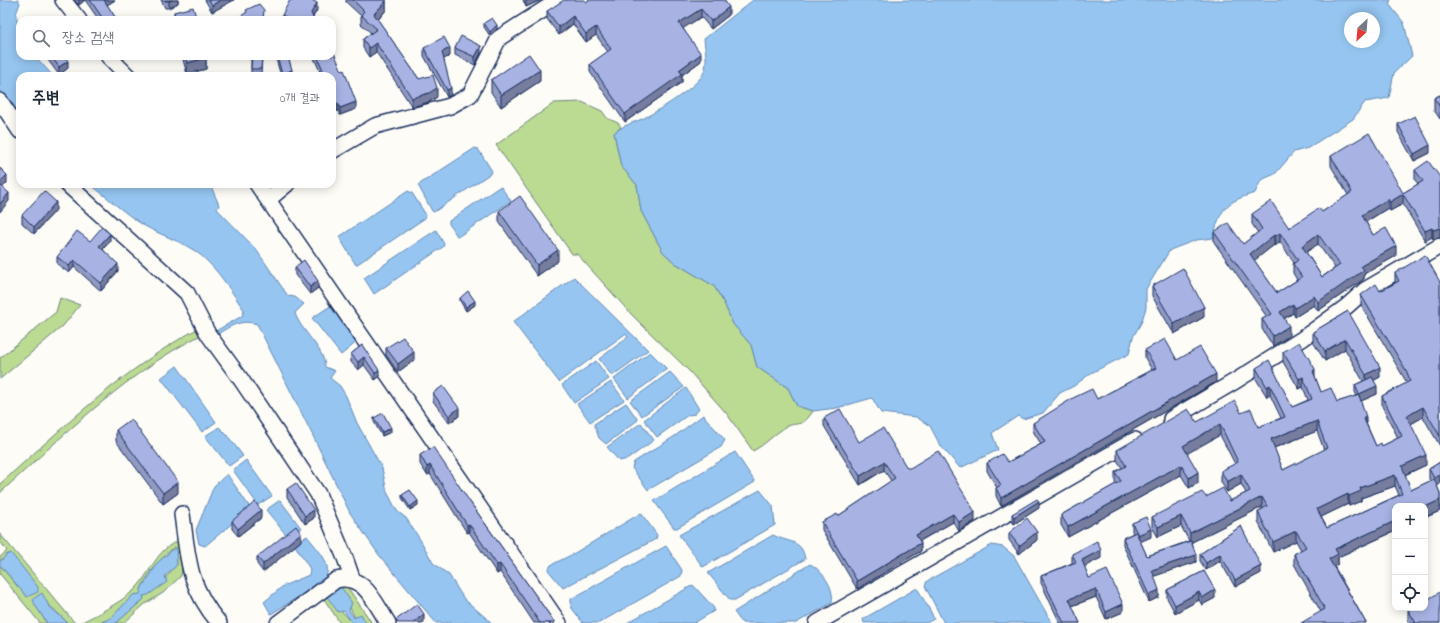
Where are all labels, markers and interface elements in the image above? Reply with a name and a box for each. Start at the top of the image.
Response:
north arrow [1344,12,1380,48]
search box [16,16,336,60]
icon: search [30,27,52,49]
text: 장소 검색 [62,27,114,49]
text: 주변 [32,86,59,111]
text: 0개 결과 [280,89,320,108]
map controls [1392,503,1428,611]
button: + [1392,503,1428,539]
button: − [1392,539,1428,575]
button: locate [1392,575,1428,611]

